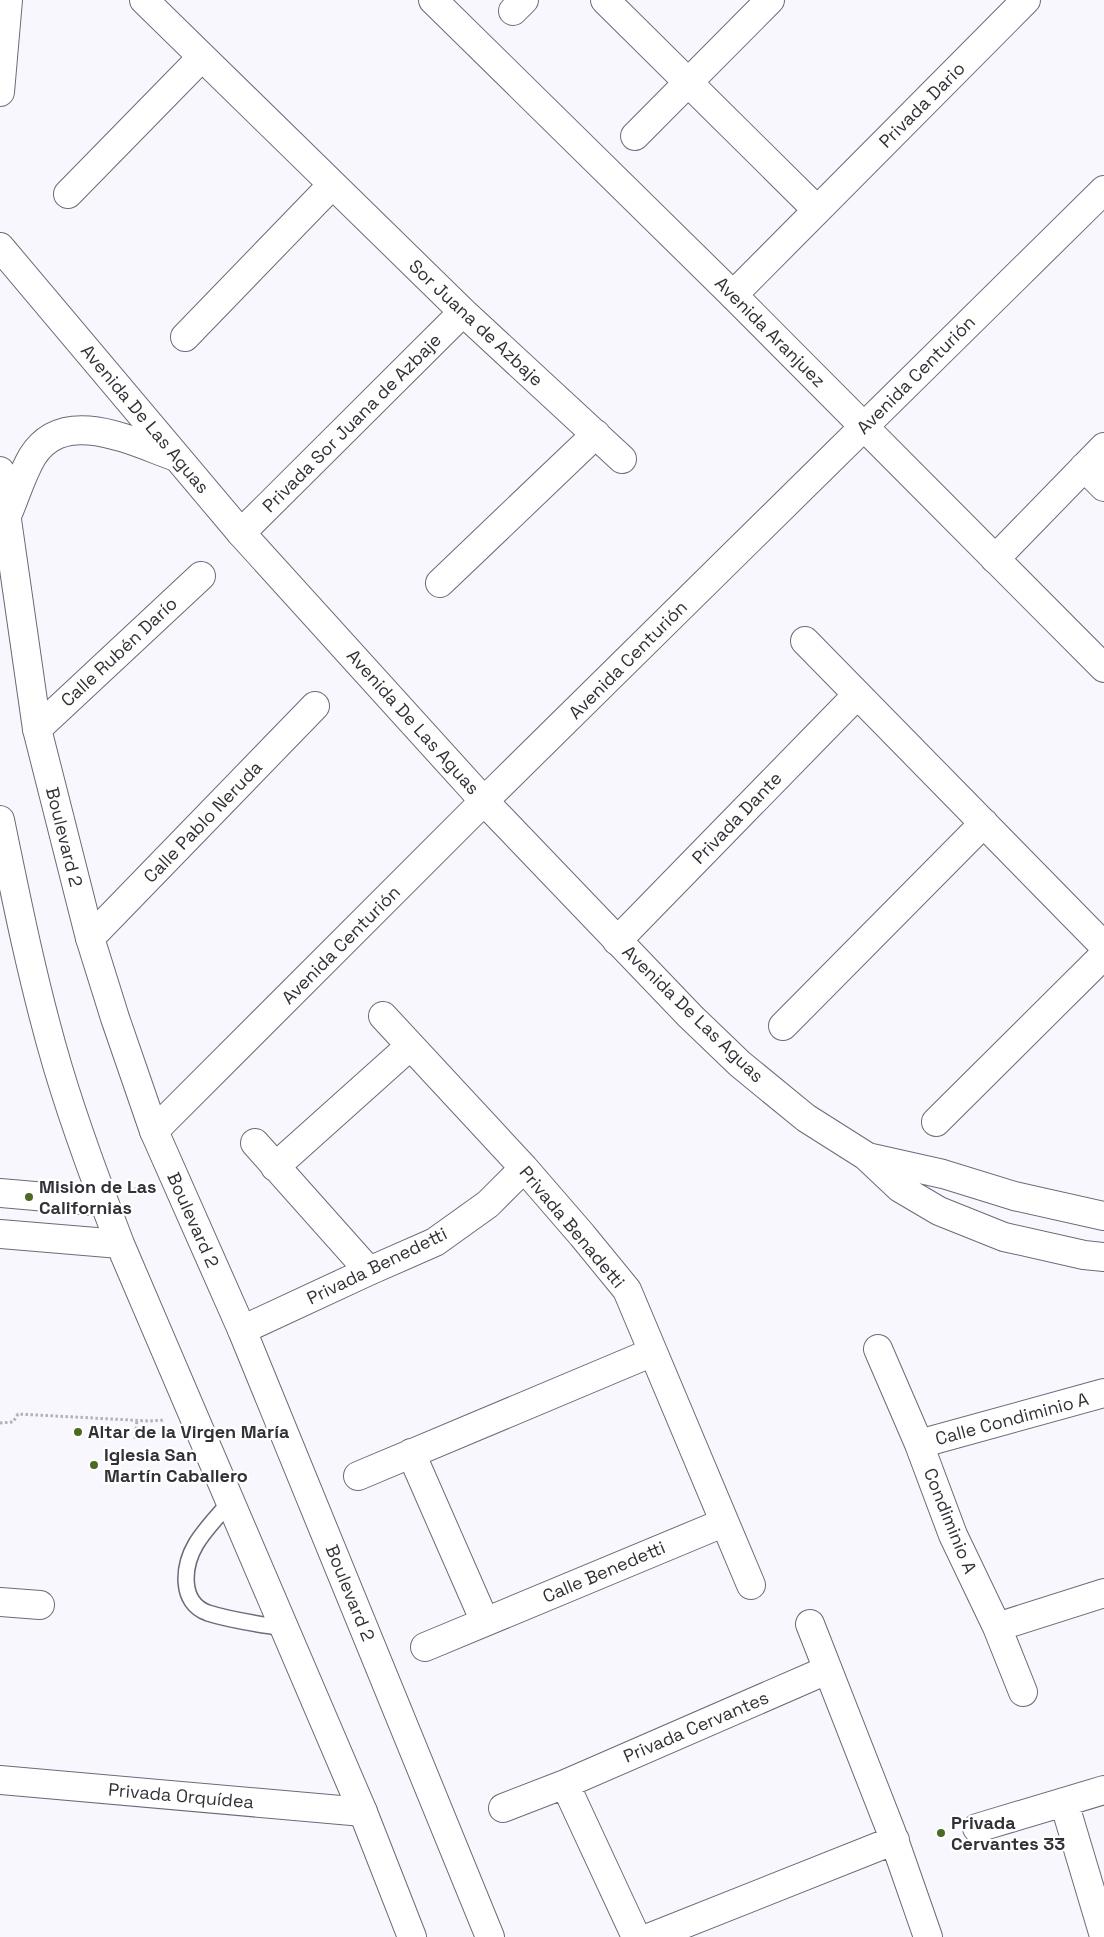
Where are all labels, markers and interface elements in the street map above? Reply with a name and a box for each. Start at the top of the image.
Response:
street label: Privada Dario [874,57,970,153]
street label: Sor Juana de Azbaje [404,254,548,391]
street label: Avenida Aranjuez [710,271,831,392]
street label: Avenida Centurión [851,310,980,439]
street label: Privada Sor Juana de Azbaje [257,328,446,517]
street label: Avenida De Las Aguas [76,339,215,498]
street label: Calle Rubén Darío [56,592,182,712]
street label: Avenida Centurión [563,595,692,724]
street label: Avenida De Las Aguas [342,644,485,799]
street label: Calle Pablo Neruda [138,756,267,888]
street label: Privada Dante [687,767,787,869]
street label: Boulevard 2 [41,785,88,889]
street label: Avenida Centurión [276,880,405,1009]
street label: Avenida De Las Aguas [618,940,769,1087]
street label: Privada Benadetti [515,1161,630,1292]
street label: Boulevard 2 [162,1169,225,1271]
place label: Mision de Las Californias [39,1175,157,1219]
marker: Mision de Las Californias [23,1191,35,1203]
street label: Privada Benedetti [303,1222,451,1309]
street label: Calle Condiminio A [933,1387,1091,1450]
place label: Altar de la Virgen María [88,1420,290,1443]
marker: Altar de la Virgen María [72,1426,84,1438]
place label: Iglesia San Martín Caballero [104,1443,248,1487]
marker: Iglesia San Martín Caballero [88,1459,100,1471]
street label: Condiminio A [919,1465,982,1577]
street label: Calle Benedetti [539,1535,669,1608]
street label: Boulevard 2 [321,1541,380,1644]
street label: Privada Cervantes [620,1686,772,1768]
street label: Privada Orquídea [107,1778,255,1813]
place label: Privada Cervantes 33 [951,1811,1065,1855]
marker: Privada Cervantes 33 [935,1827,947,1839]

